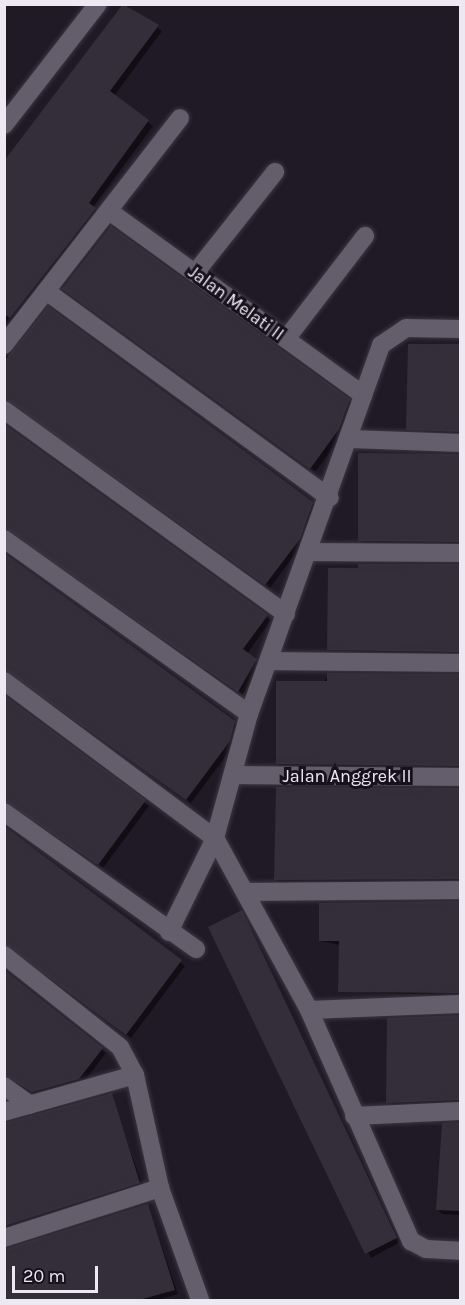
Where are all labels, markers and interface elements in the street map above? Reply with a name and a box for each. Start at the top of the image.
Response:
street label: Jalan Melati II [184,261,288,345]
street label: Jalan Anggrek II [282,765,412,787]
scale bar [15,1254,100,1292]
text: 20 m [23,1265,65,1287]

